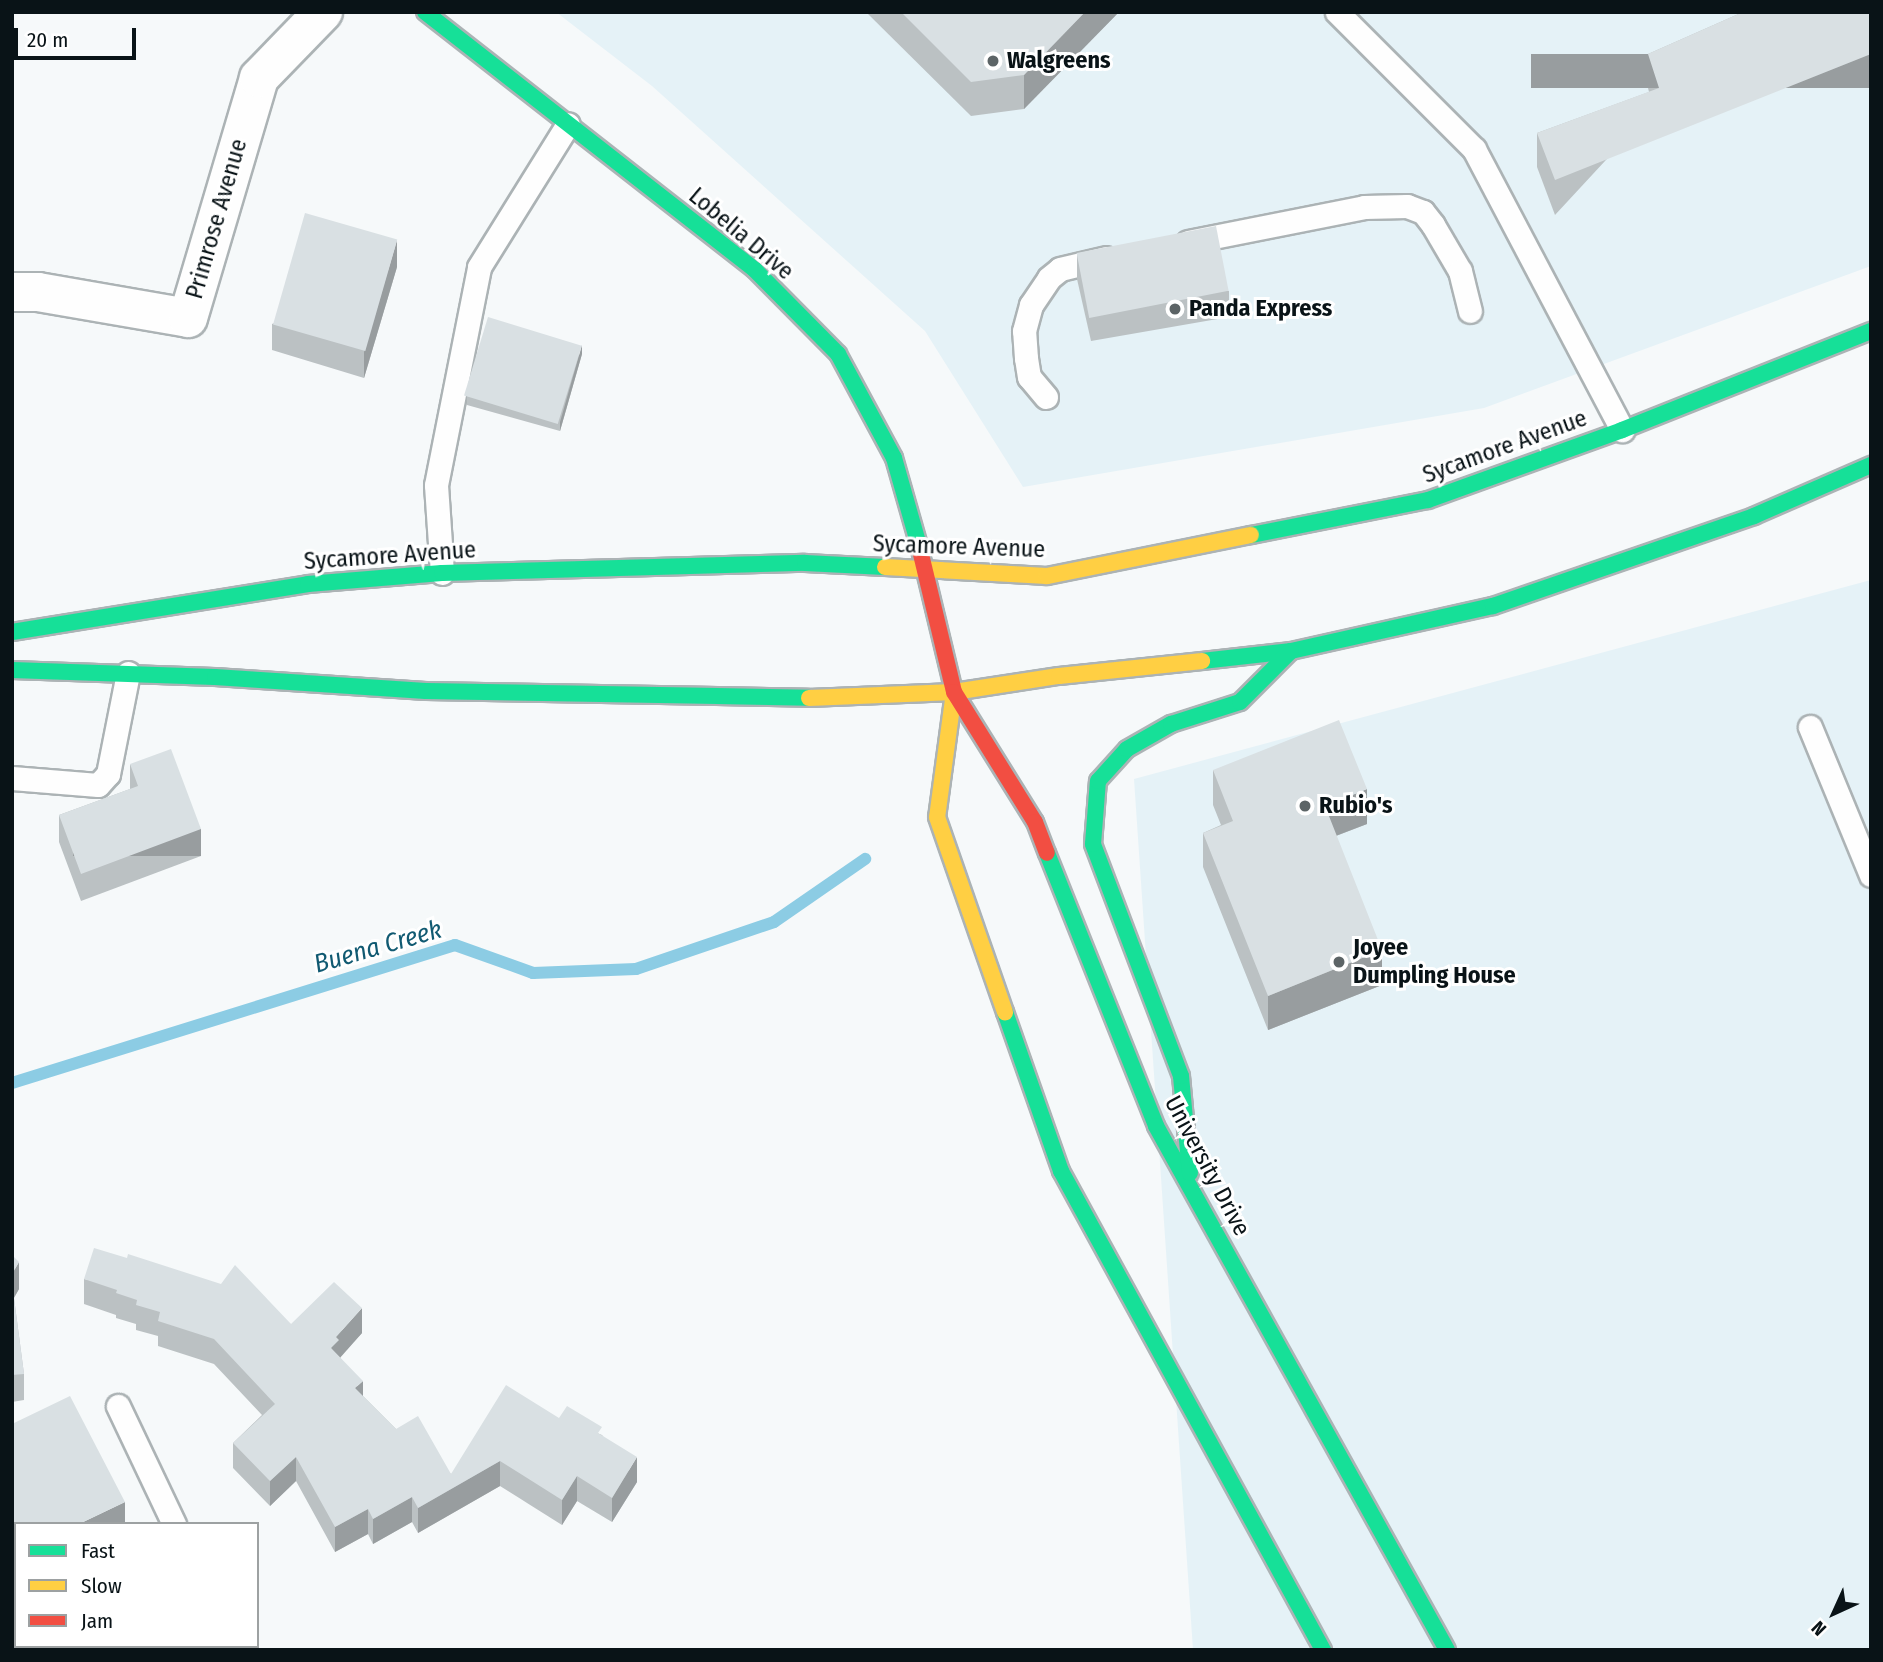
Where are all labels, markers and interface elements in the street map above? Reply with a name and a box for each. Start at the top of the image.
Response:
scale bar [18,14,140,58]
text: 20 m [27,27,68,53]
place label: Walgreens [1007,47,1111,75]
marker: Walgreens [985,53,1001,69]
street label: Primrose Avenue [180,136,254,302]
street label: Lobelia Drive [683,182,799,286]
place label: Panda Express [1189,295,1332,323]
marker: Panda Express [1167,301,1183,317]
street label: Sycamore Avenue [1419,404,1591,490]
street label: Sycamore Avenue [872,530,1046,564]
street label: Sycamore Avenue [303,536,477,576]
place label: Rubio's [1319,792,1392,820]
marker: Rubio's [1297,798,1313,814]
water label: Buena Creek [310,914,446,980]
place label: Joyee Dumpling House [1353,934,1516,990]
marker: Joyee Dumpling House [1331,954,1347,970]
street label: University Drive [1158,1091,1256,1241]
legend [14,1522,259,1648]
text: Fast [81,1538,115,1564]
text: Slow [81,1573,122,1599]
north arrow [1799,1578,1869,1648]
text: Jam [81,1608,113,1634]
text: N [1807,1616,1831,1640]

